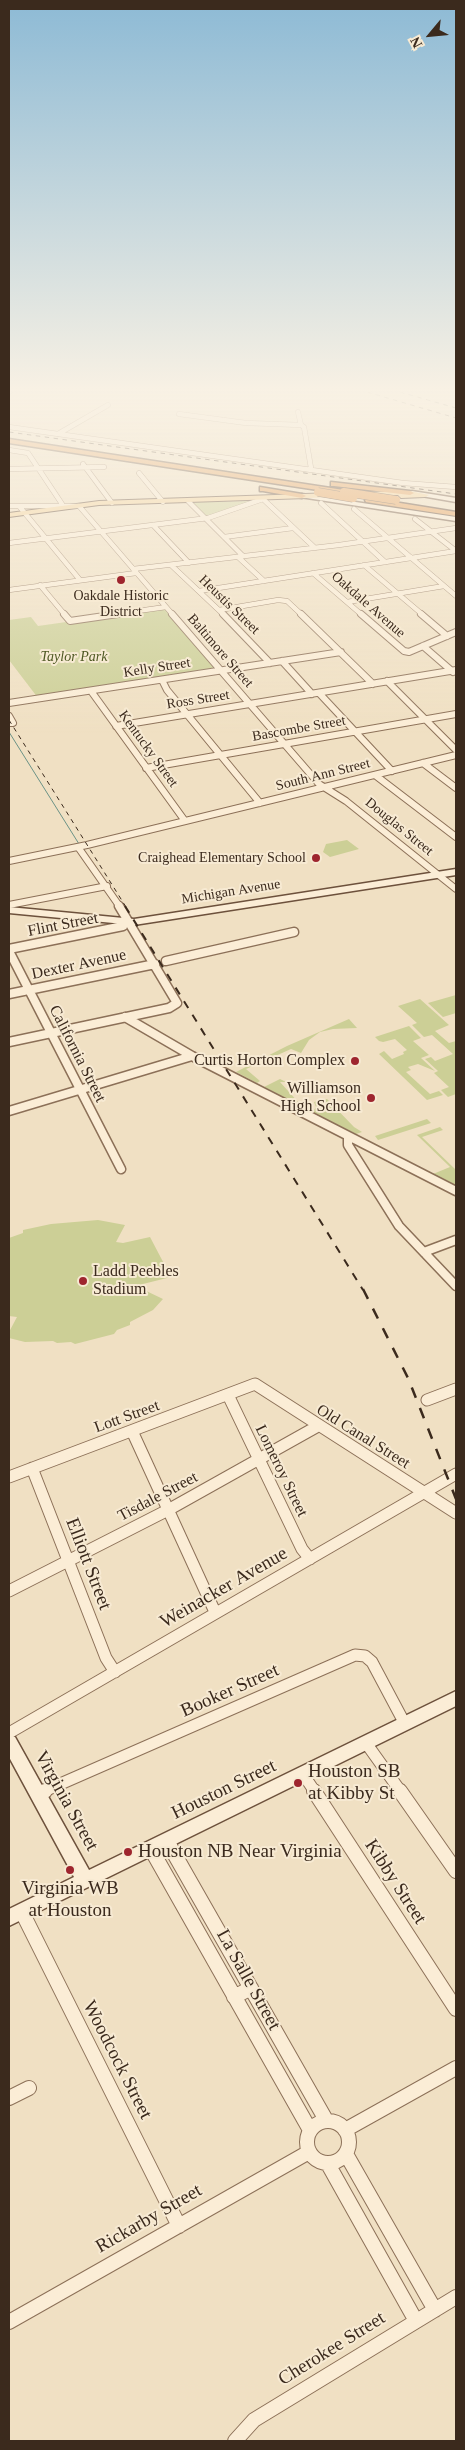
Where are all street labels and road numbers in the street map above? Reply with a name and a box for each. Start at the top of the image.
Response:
street label: Oakdale Avenue [328,568,408,642]
street label: Heustis Street [195,572,263,638]
street label: Baltimore Street [183,611,257,691]
street label: Kelly Street [122,654,192,682]
street label: Ross Street [165,687,231,713]
street label: Kentucky Street [115,707,181,791]
street label: Bascombe Street [251,713,347,745]
street label: South Ann Street [274,755,372,795]
street label: Douglas Street [362,794,436,860]
street label: Michigan Avenue [180,876,282,908]
street label: Flint Street [26,909,100,941]
street label: Dexter Avenue [30,946,128,984]
street label: California Street [44,1002,110,1106]
street label: Lott Street [92,1396,162,1438]
street label: Old Canal Street [313,1401,413,1473]
street label: Lomeroy Street [250,1422,312,1520]
street label: Tisdale Street [115,1468,201,1526]
street label: Elliott Street [60,1515,116,1613]
street label: Weinacker Avenue [156,1542,292,1634]
street label: Booker Street [177,1659,283,1723]
street label: Virginia Street [29,1747,103,1855]
street label: Houston Street [168,1755,280,1825]
street label: Kibby Street [359,1835,431,1929]
street label: La Salle Street [211,1926,285,2034]
street label: Woodcock Street [77,1997,157,2123]
street label: Rickarby Street [92,2179,206,2259]
street label: Cherokee Street [274,2307,390,2391]

